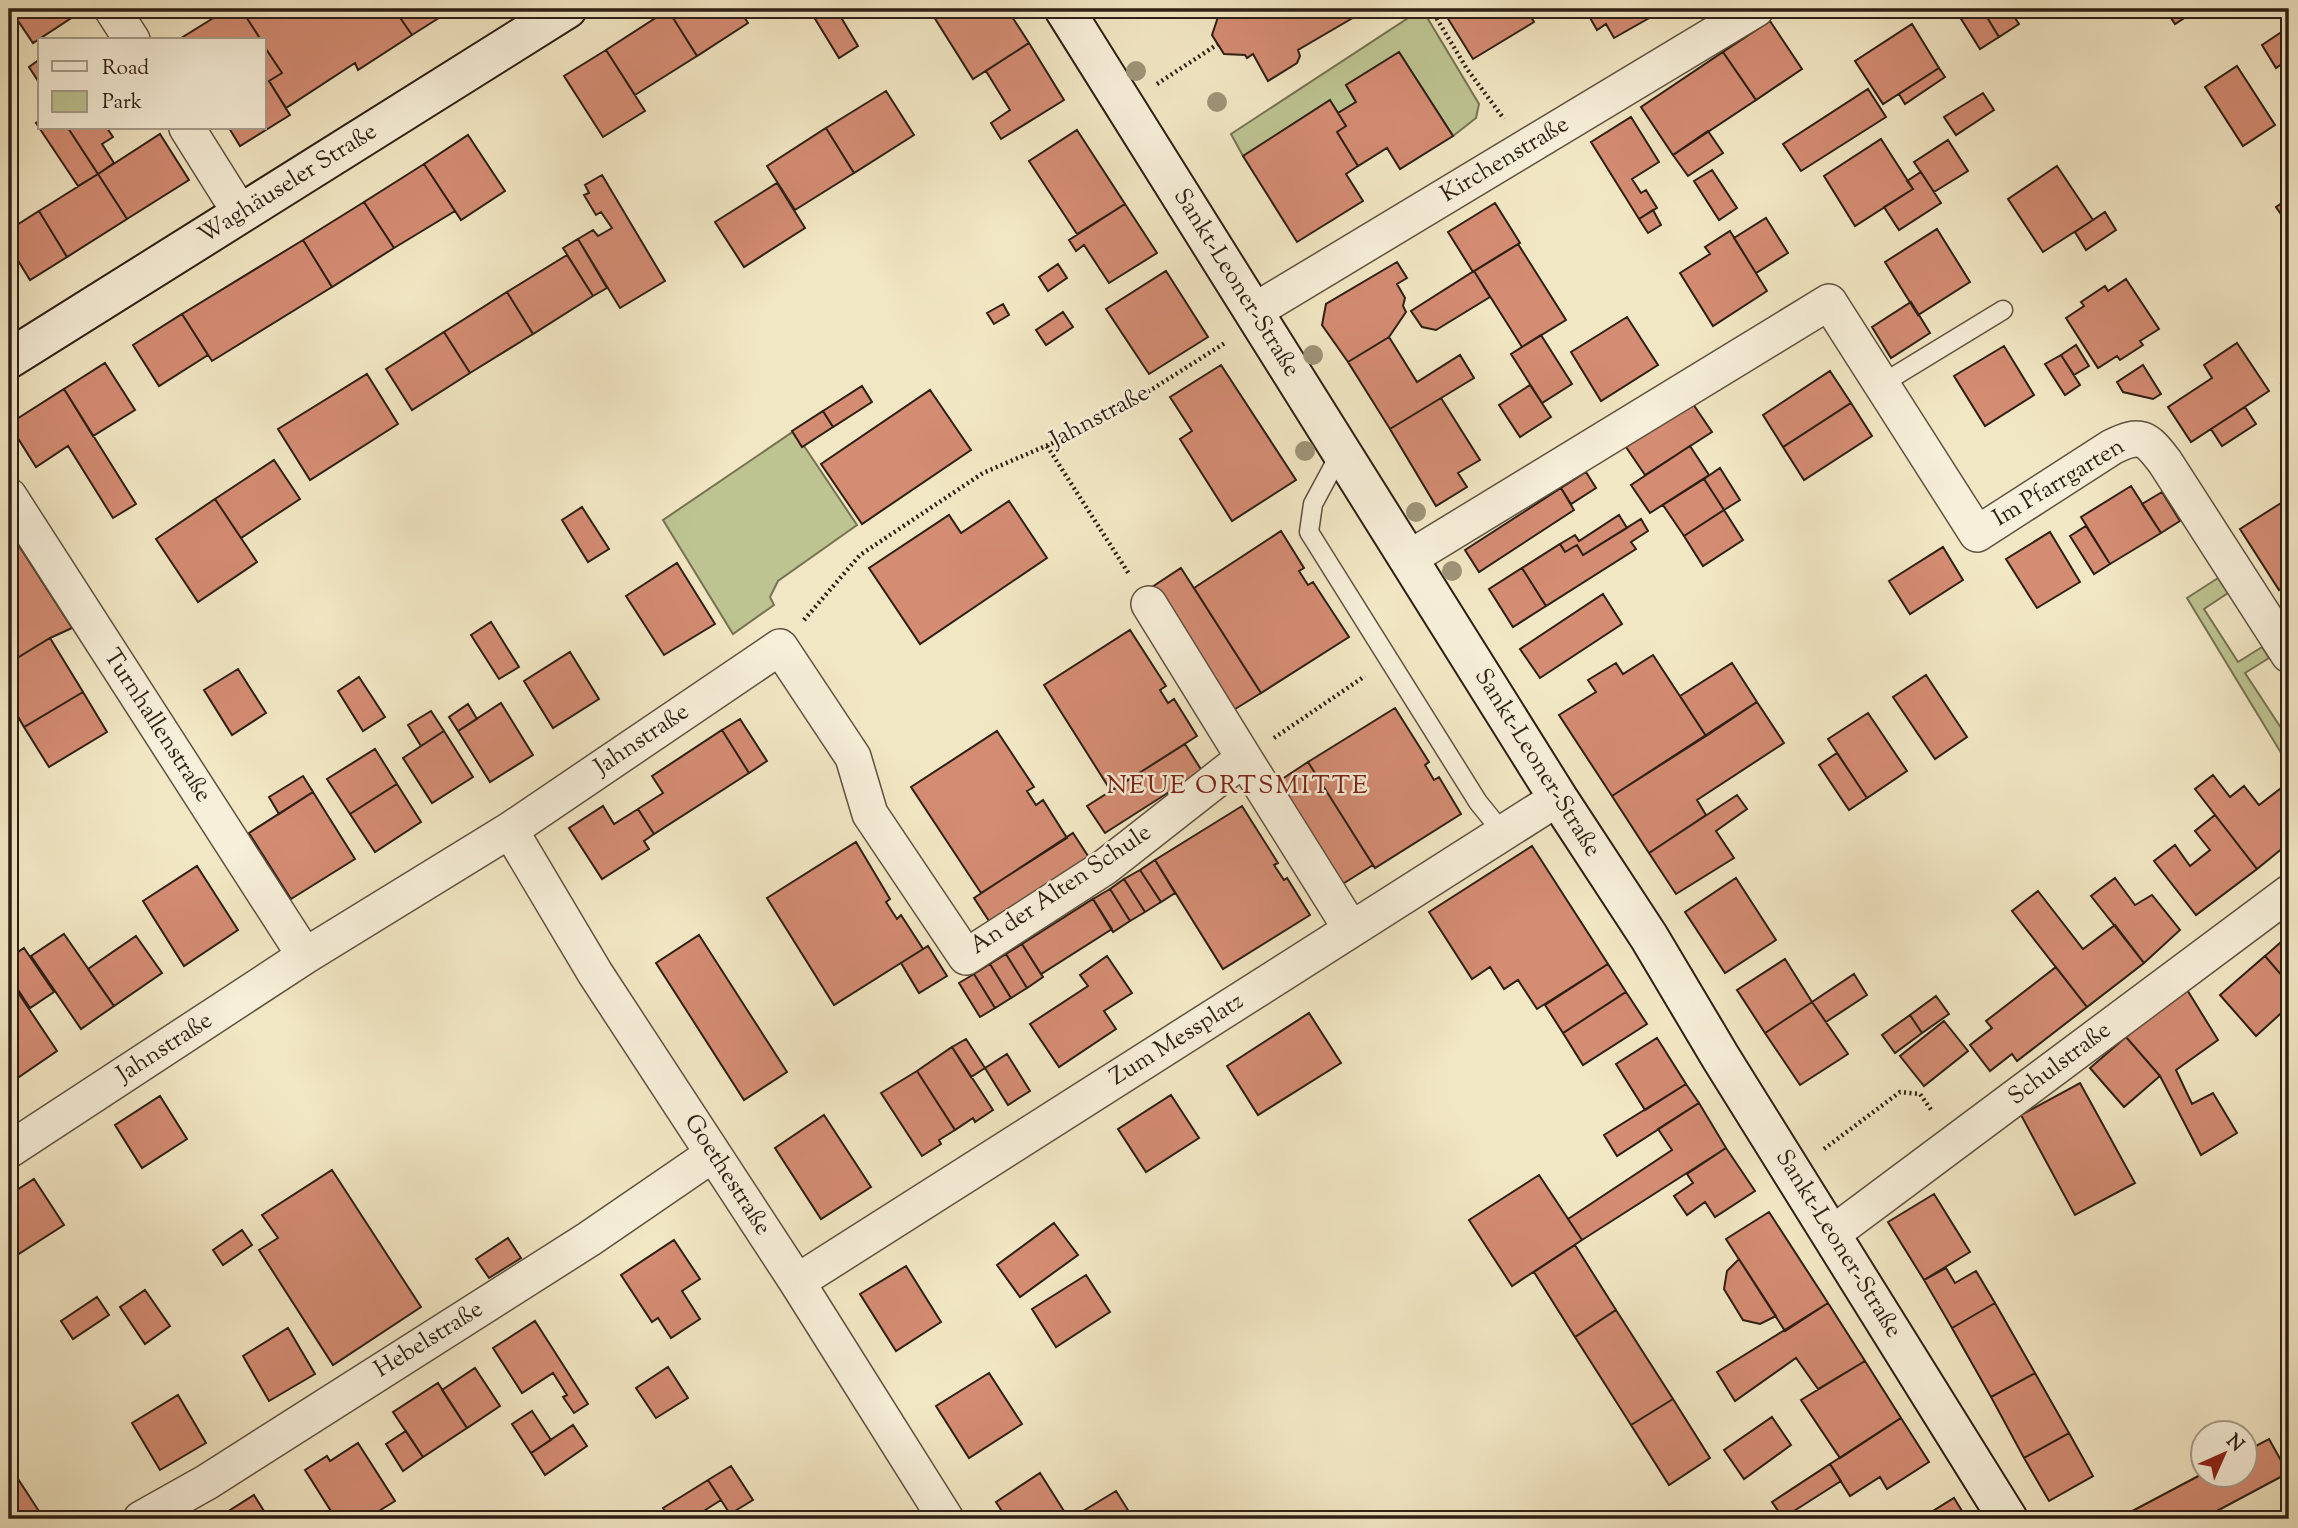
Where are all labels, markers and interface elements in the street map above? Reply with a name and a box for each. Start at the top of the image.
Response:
legend [38,38,266,130]
text: Road [102,54,149,84]
text: Park [102,88,143,118]
street label: Kirchenstraße [1434,108,1576,212]
street label: Waghäuseler Straße [192,115,384,253]
street label: Sankt-Leoner-Straße [1164,182,1308,384]
street label: Jahnstraße [1043,377,1156,458]
street label: Im Pfarrgarten [1987,430,2131,536]
street label: Turnhallenstraße [95,643,219,809]
street label: Sankt-Leoner-Straße [1465,662,1609,864]
street label: Jahnstraße [586,696,696,785]
district label: NEUE ORTSMITTE [1106,768,1370,805]
street label: An der Alten Schule [963,817,1159,963]
street label: Zum Messplatz [1104,985,1250,1095]
street label: Jahnstraße [109,1004,219,1093]
street label: Schulstraße [2001,1014,2119,1114]
street label: Goethestraße [675,1108,779,1242]
street label: Sankt-Leoner-Straße [1766,1143,1910,1345]
street label: Hebelstraße [368,1293,490,1387]
north arrow [2190,1420,2260,1490]
text: N [2219,1429,2249,1459]

